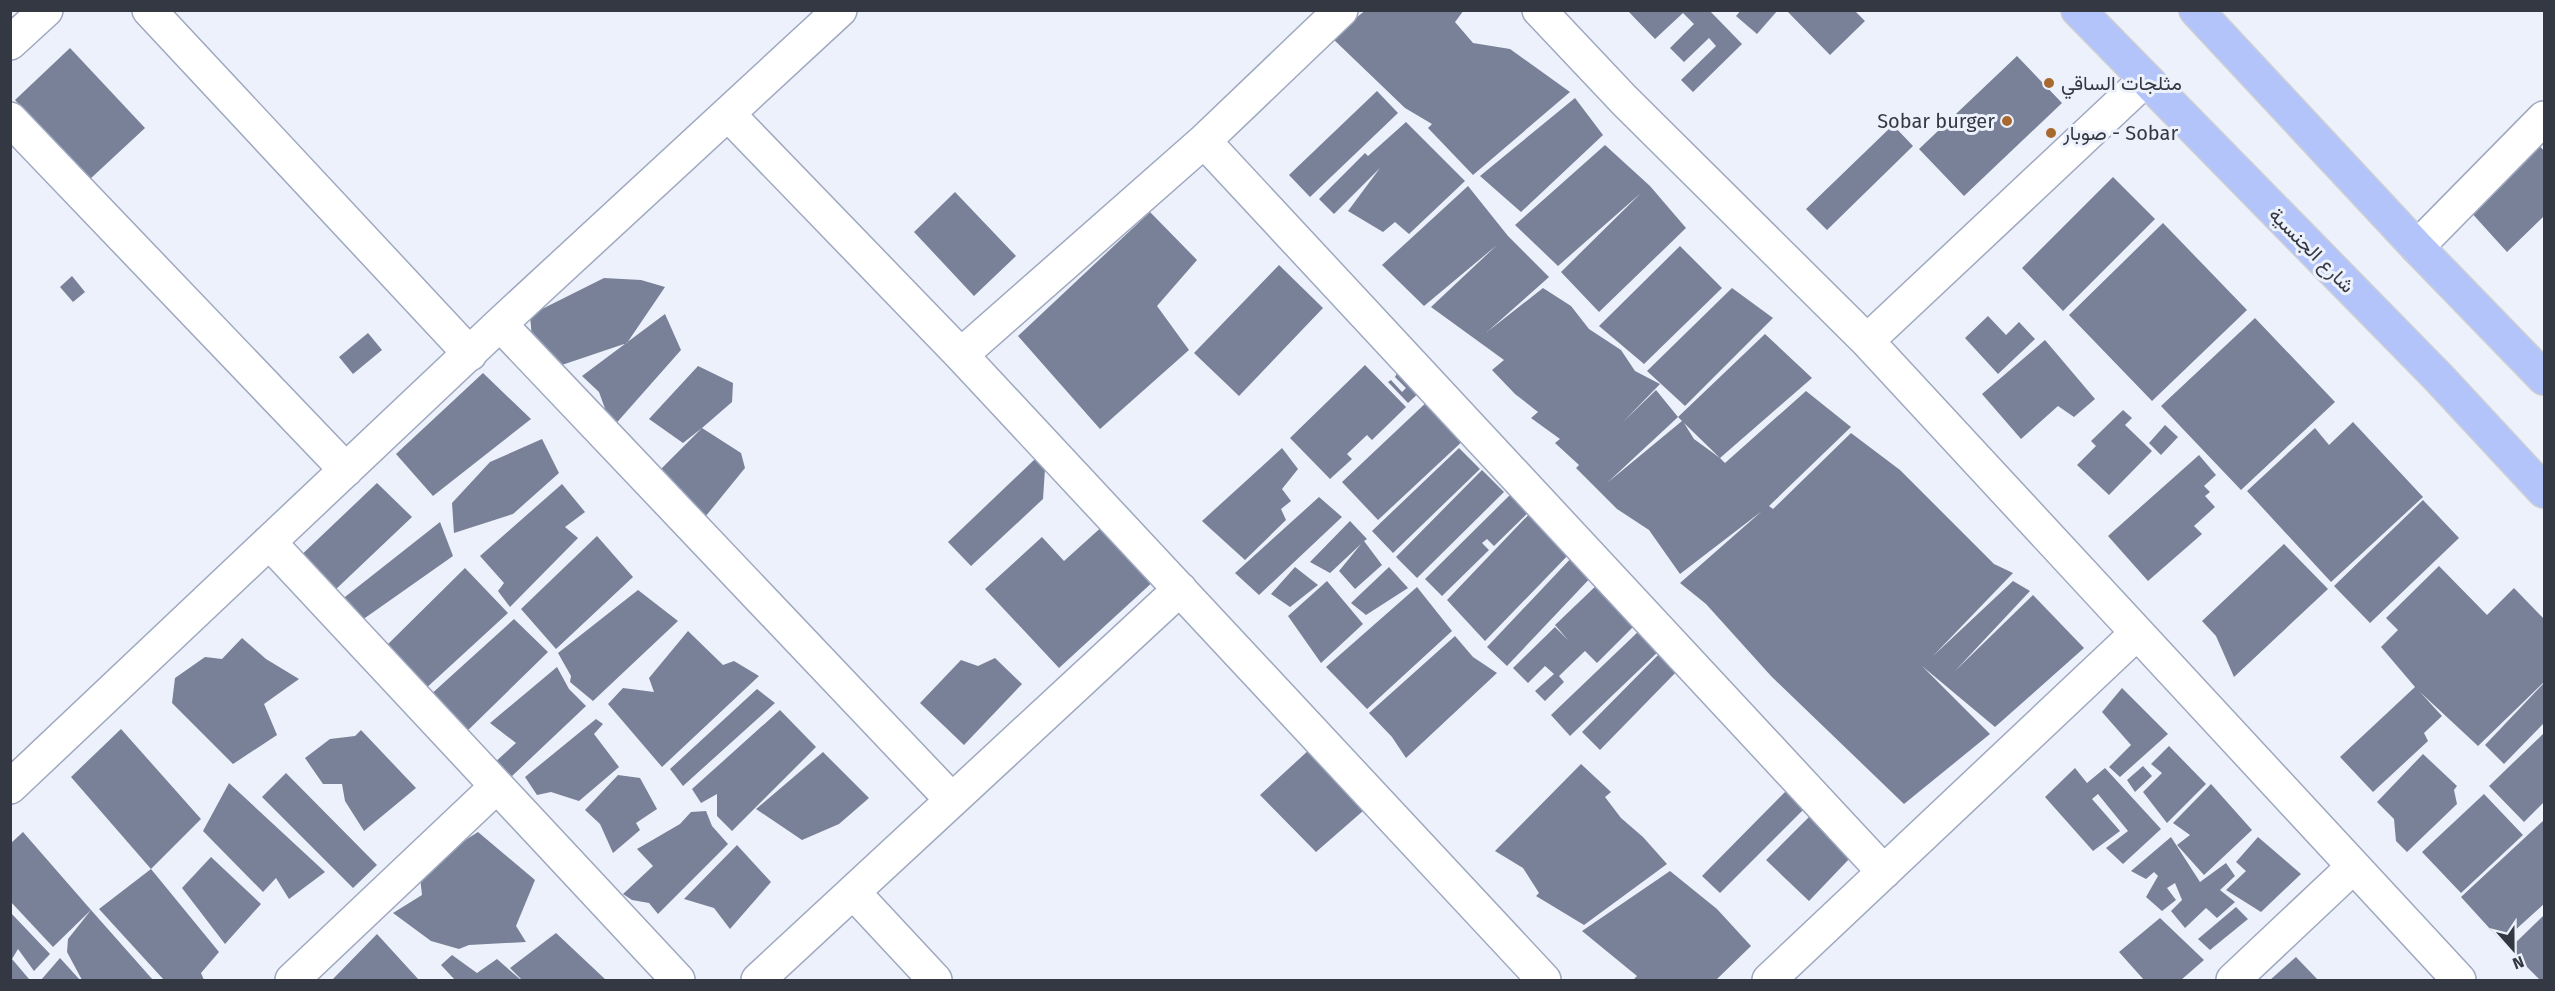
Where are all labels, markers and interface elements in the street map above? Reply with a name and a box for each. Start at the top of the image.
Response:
place label: مثلجات الساقي [2061,71,2182,100]
marker: مثلجات الساقي [2042,76,2056,90]
place label: Sobar burger [1877,109,1995,133]
marker: Sobar burger [2000,114,2014,128]
place label: صوبار - Sobar [2062,121,2178,146]
marker: صوبار - Sobar [2044,126,2058,140]
street label: شارع الجنسية [2263,202,2360,299]
north arrow [2483,919,2543,979]
text: N [2510,952,2527,973]

